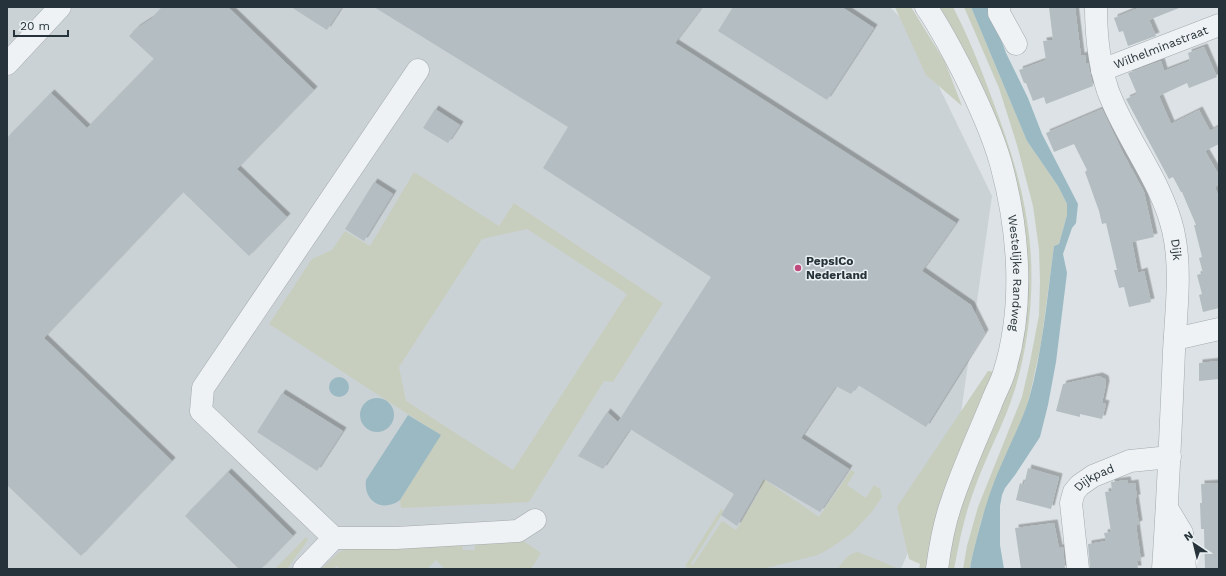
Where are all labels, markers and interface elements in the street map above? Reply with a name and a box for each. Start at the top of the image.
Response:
scale bar [14,12,68,38]
text: 20 m [20,19,50,33]
street label: Wilhelminastraat [1112,23,1210,72]
street label: Westelijke Randweg [1005,214,1024,333]
street label: Dijk [1168,238,1184,261]
place label: PepsiCo Nederland [806,254,867,282]
marker: PepsiCo Nederland [793,263,803,273]
street label: Dijkpad [1071,461,1116,494]
north arrow [1174,524,1214,564]
text: N [1181,529,1196,544]

